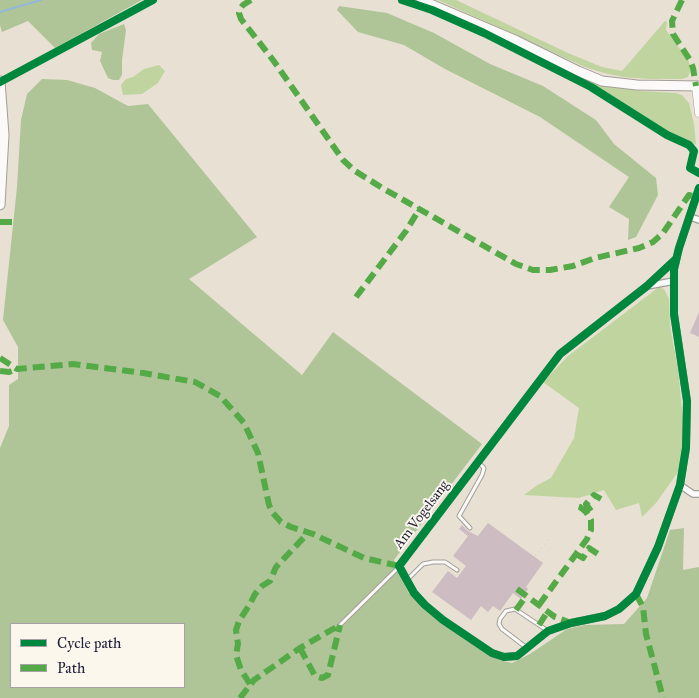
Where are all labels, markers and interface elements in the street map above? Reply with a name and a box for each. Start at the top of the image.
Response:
street label: Am Vogelsang [391,477,453,553]
legend [10,623,185,688]
text: Cycle path [57,634,121,652]
text: Path [57,659,85,677]

